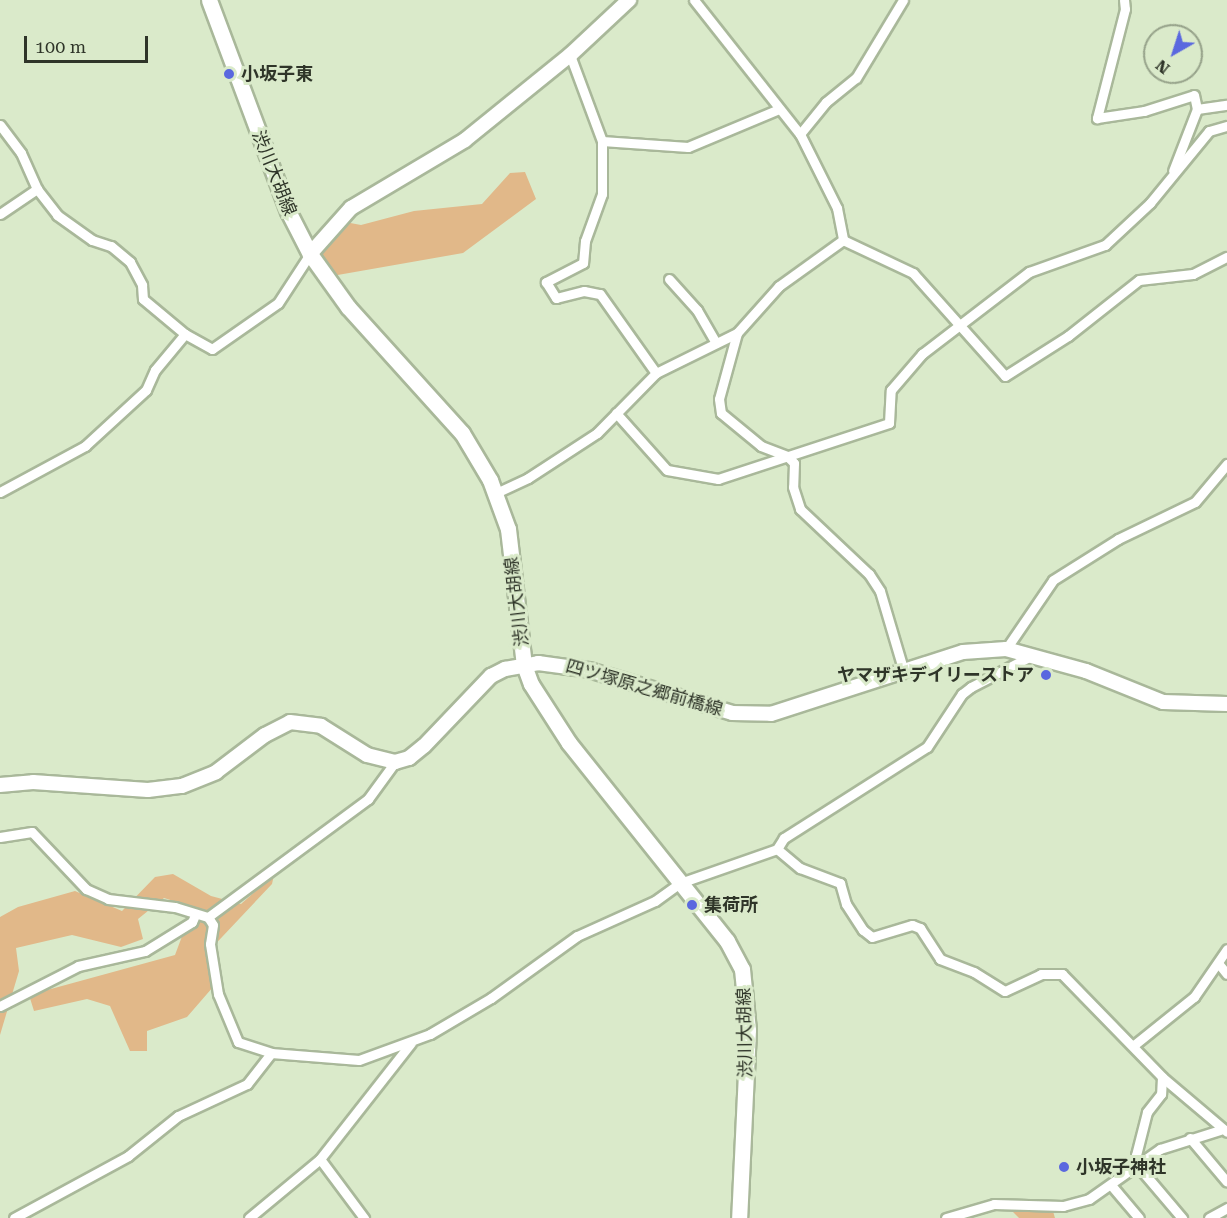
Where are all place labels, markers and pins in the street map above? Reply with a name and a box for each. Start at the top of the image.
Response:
place label: 小坂子東 [241,63,313,85]
marker: 小坂子東 [222,67,236,81]
place label: ヤマザキデイリーストア [836,664,1034,686]
marker: ヤマザキデイリーストア [1039,668,1053,682]
place label: 集荷所 [704,894,758,916]
marker: 集荷所 [685,898,699,912]
place label: 小坂子神社 [1076,1156,1166,1178]
marker: 小坂子神社 [1057,1160,1071,1174]

